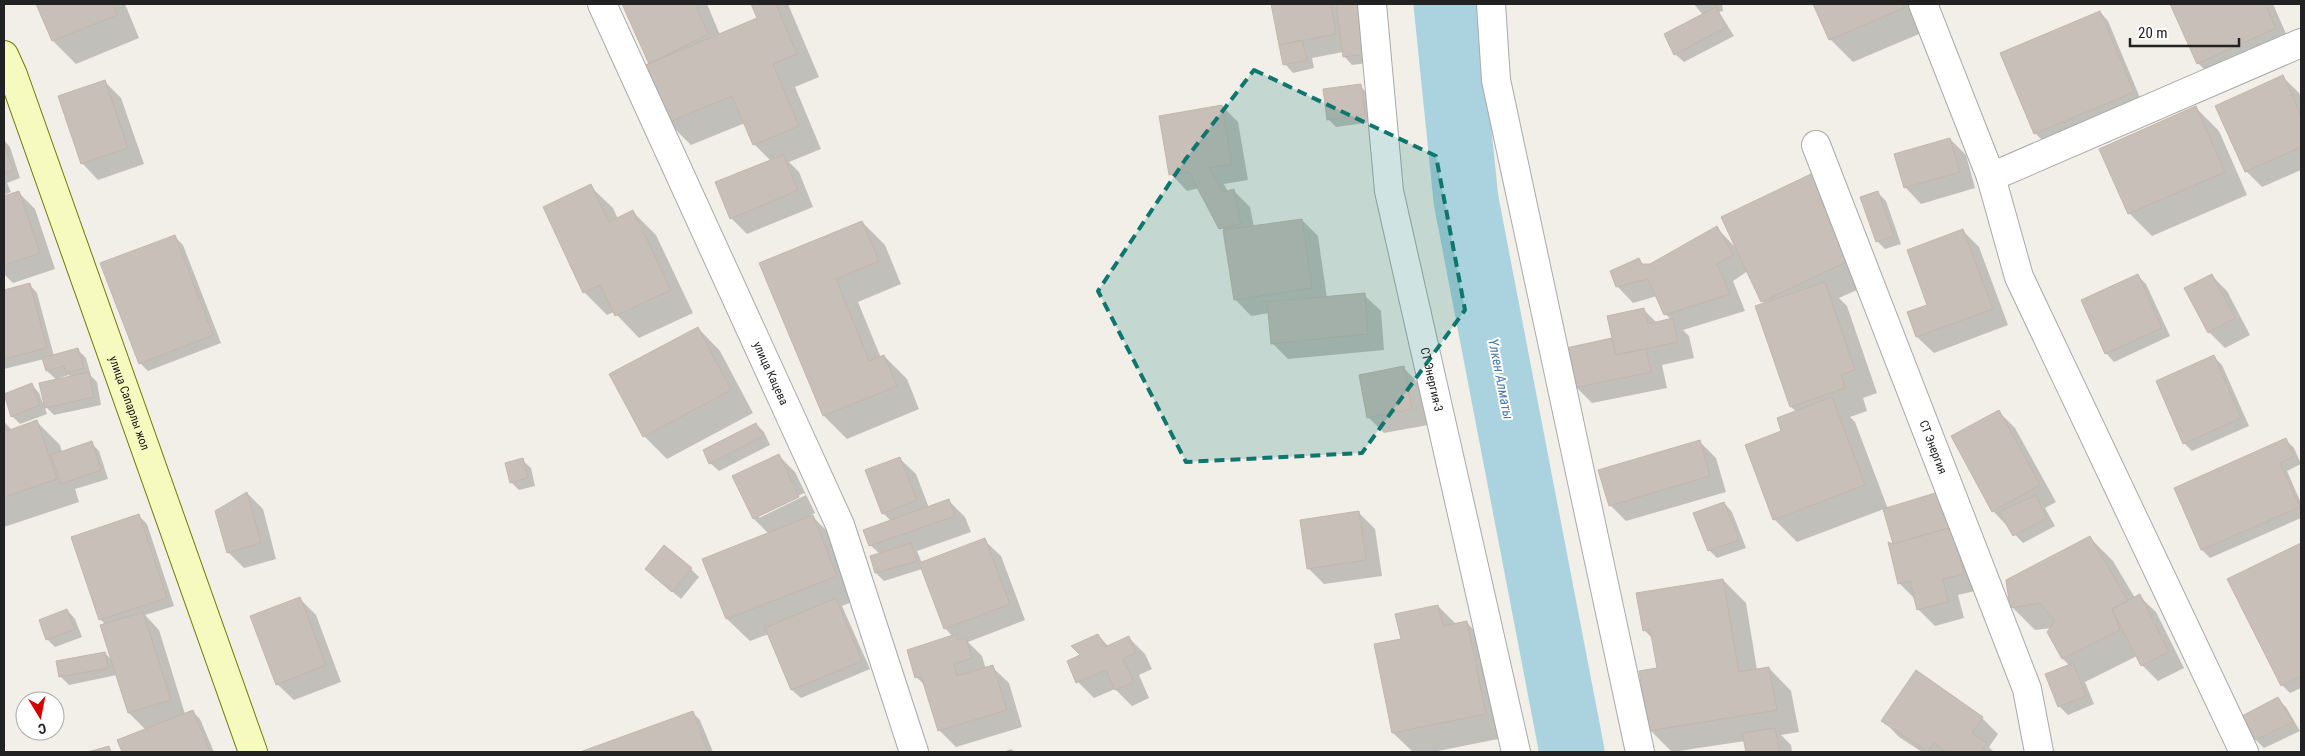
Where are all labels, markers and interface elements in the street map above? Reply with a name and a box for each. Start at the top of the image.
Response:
scale bar [2130,15,2239,47]
text: 20 m [2138,24,2168,42]
water label: Үлкен Алматы [1485,337,1517,421]
street label: улица Кацева [750,339,791,407]
street label: СТ Энергия-3 [1418,346,1446,413]
street label: улица Сапарлы жол [106,354,152,452]
street label: СТ Энергия [1916,418,1950,476]
north arrow [15,691,65,741]
text: С [37,720,48,737]

